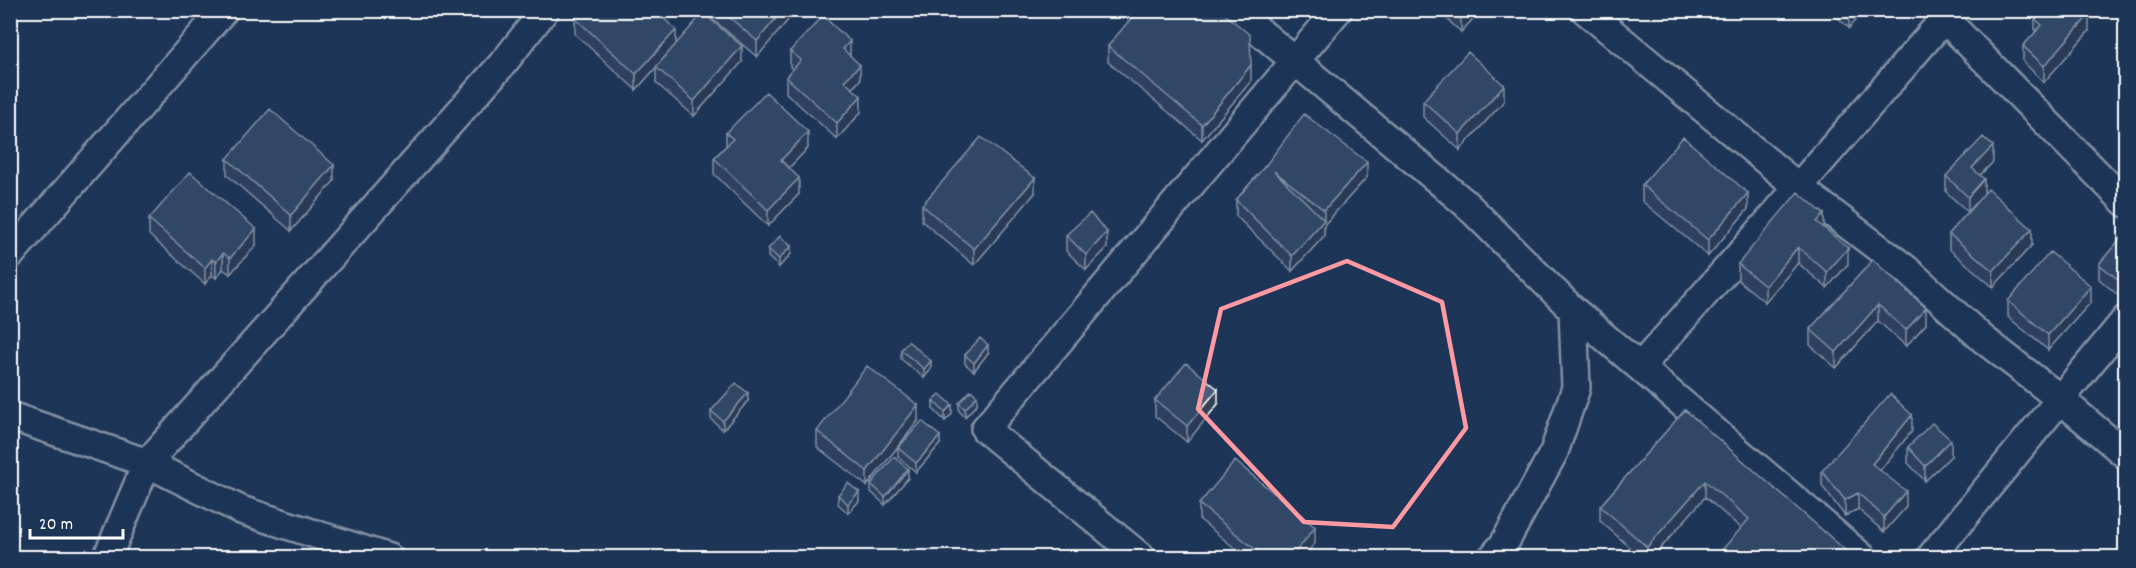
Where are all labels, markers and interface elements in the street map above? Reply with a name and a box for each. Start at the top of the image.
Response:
scale bar [30,502,123,540]
text: 20 m [39,513,73,538]

